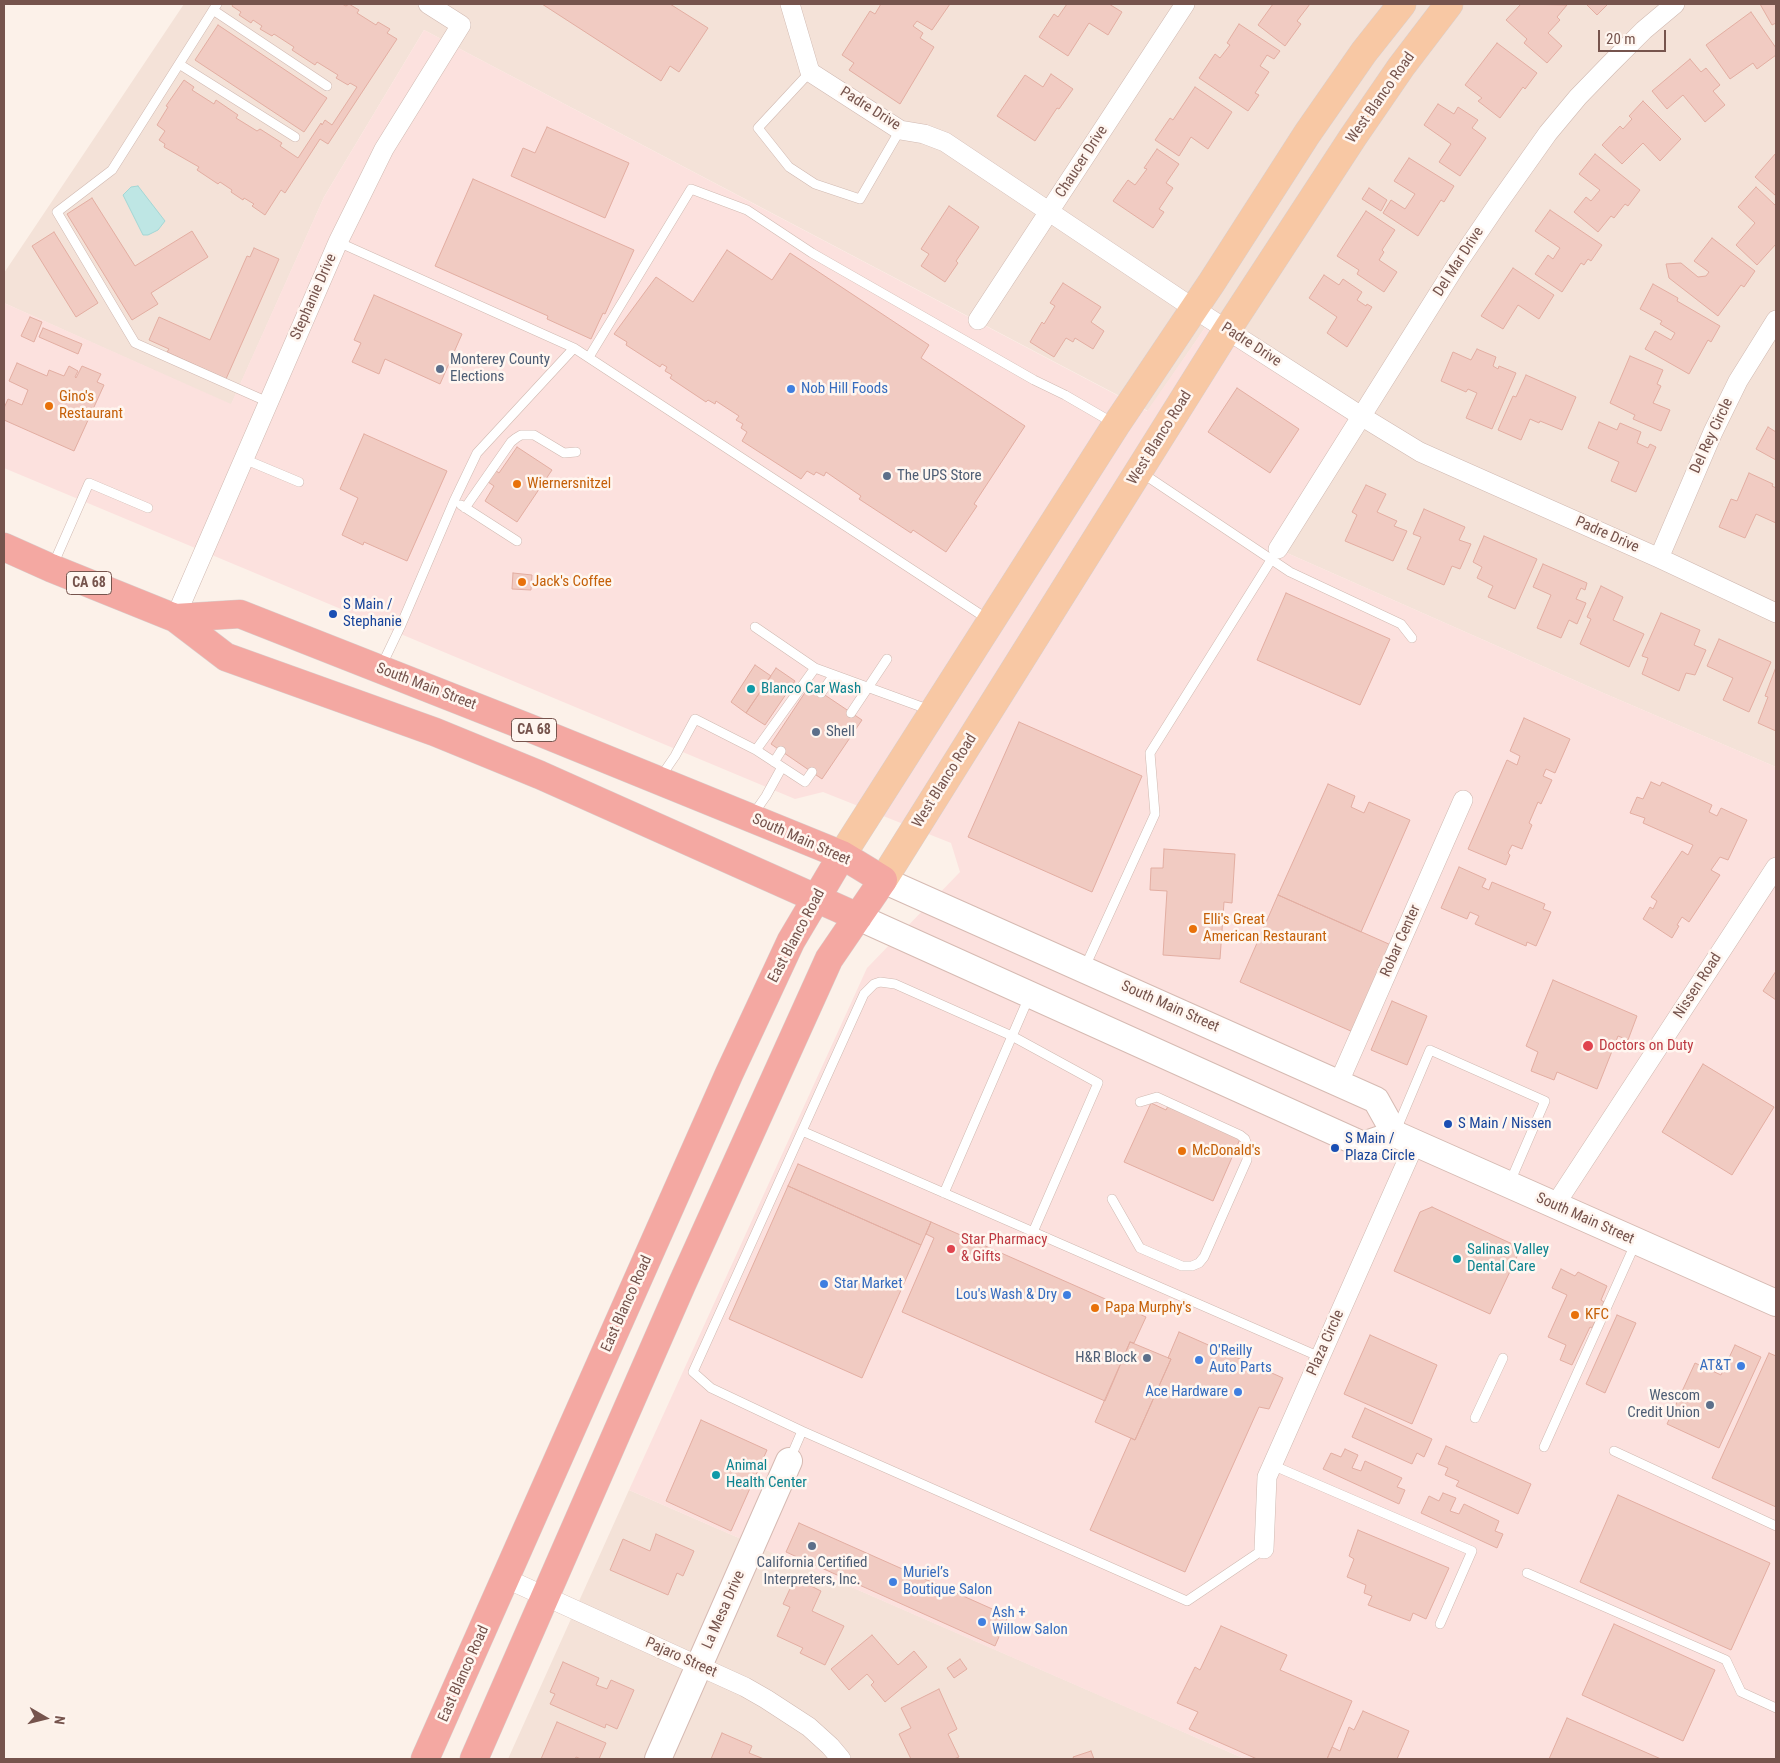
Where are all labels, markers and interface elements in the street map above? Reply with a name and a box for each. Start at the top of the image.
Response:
scale bar [1600,20,1668,52]
text: 20 m [1606,30,1636,48]
street label: West Blanco Road [1343,49,1419,147]
street label: Padre Drive [837,83,903,135]
street label: Chaucer Drive [1052,123,1112,201]
street label: Del Mar Drive [1430,224,1488,300]
street label: Stephanie Drive [287,251,341,343]
street label: Padre Drive [1218,319,1284,371]
place label: Monterey County Elections [450,351,550,386]
marker: Monterey County Elections [434,363,446,375]
place label: Nob Hill Foods [801,380,888,398]
marker: Nob Hill Foods [785,383,797,395]
place label: Gino's Restaurant [59,388,123,423]
street label: West Blanco Road [1124,388,1196,488]
street label: Del Rey Circle [1687,396,1737,476]
marker: Gino's Restaurant [43,400,55,412]
place label: The UPS Store [897,467,982,485]
marker: The UPS Store [881,470,893,482]
place label: Wiernersnitzel [527,475,611,493]
marker: Wiernersnitzel [511,478,523,490]
street label: Padre Drive [1572,513,1642,557]
road number: CA 68 [66,572,112,594]
place label: Jack's Coffee [532,573,612,591]
marker: Jack's Coffee [516,576,528,588]
place label: S Main / Stephanie [343,596,402,631]
marker: S Main / Stephanie [327,608,339,620]
street label: South Main Street [374,660,478,714]
place label: Blanco Car Wash [761,680,861,698]
marker: Blanco Car Wash [745,683,757,695]
road number: CA 68 [512,718,556,742]
place label: Shell [826,723,855,741]
marker: Shell [810,726,822,738]
street label: West Blanco Road [909,731,981,831]
street label: South Main Street [749,810,853,870]
street label: East Blanco Road [765,886,829,986]
street label: Robar Center [1377,902,1425,980]
place label: Elli's Great American Restaurant [1203,911,1327,946]
marker: Elli's Great American Restaurant [1187,923,1199,935]
street label: Nissen Road [1670,950,1726,1022]
street label: South Main Street [1118,977,1222,1037]
place label: Doctors on Duty [1599,1037,1693,1055]
marker: Doctors on Duty [1581,1039,1595,1053]
place label: S Main / Nissen [1458,1115,1552,1133]
marker: S Main / Nissen [1442,1118,1454,1130]
place label: S Main / Plaza Circle [1345,1130,1415,1165]
place label: McDonald's [1192,1142,1261,1160]
marker: S Main / Plaza Circle [1329,1142,1341,1154]
marker: McDonald's [1176,1145,1188,1157]
street label: South Main Street [1533,1189,1637,1249]
place label: Star Pharmacy & Gifts [961,1231,1047,1266]
place label: Salinas Valley Dental Care [1467,1241,1549,1276]
marker: Star Pharmacy & Gifts [945,1243,957,1255]
street label: East Blanco Road [598,1253,656,1355]
marker: Salinas Valley Dental Care [1451,1253,1463,1265]
place label: Star Market [834,1275,903,1293]
marker: Star Market [818,1278,830,1290]
place label: Lou's Wash & Dry [956,1286,1057,1304]
marker: Lou's Wash & Dry [1061,1289,1073,1301]
place label: Papa Murphy's [1105,1299,1191,1317]
marker: Papa Murphy's [1089,1302,1101,1314]
place label: KFC [1585,1306,1609,1324]
street label: Plaza Circle [1304,1307,1348,1379]
marker: KFC [1569,1309,1581,1321]
place label: O'Reilly Auto Parts [1209,1342,1272,1377]
place label: H&R Block [1075,1349,1137,1367]
marker: H&R Block [1141,1352,1153,1364]
marker: O'Reilly Auto Parts [1193,1354,1205,1366]
place label: AT&T [1700,1357,1731,1375]
marker: AT&T [1735,1360,1747,1372]
place label: Ace Hardware [1145,1383,1228,1401]
marker: Ace Hardware [1232,1386,1244,1398]
place label: Wescom Credit Union [1627,1387,1700,1422]
marker: Wescom Credit Union [1704,1399,1716,1411]
place label: Animal Health Center [726,1457,807,1492]
marker: Animal Health Center [710,1469,722,1481]
marker: California Certified Interpreters, Inc. [806,1540,818,1552]
place label: California Certified Interpreters, Inc. [757,1554,867,1589]
place label: Muriel’s Boutique Salon [903,1564,992,1599]
street label: La Mesa Drive [699,1568,749,1652]
marker: Muriel’s Boutique Salon [887,1576,899,1588]
place label: Ash + Willow Salon [992,1604,1068,1639]
marker: Ash + Willow Salon [976,1616,988,1628]
street label: East Blanco Road [435,1623,493,1725]
street label: Pajaro Street [642,1634,720,1682]
north arrow [20,1693,70,1743]
text: N [51,1715,68,1725]

